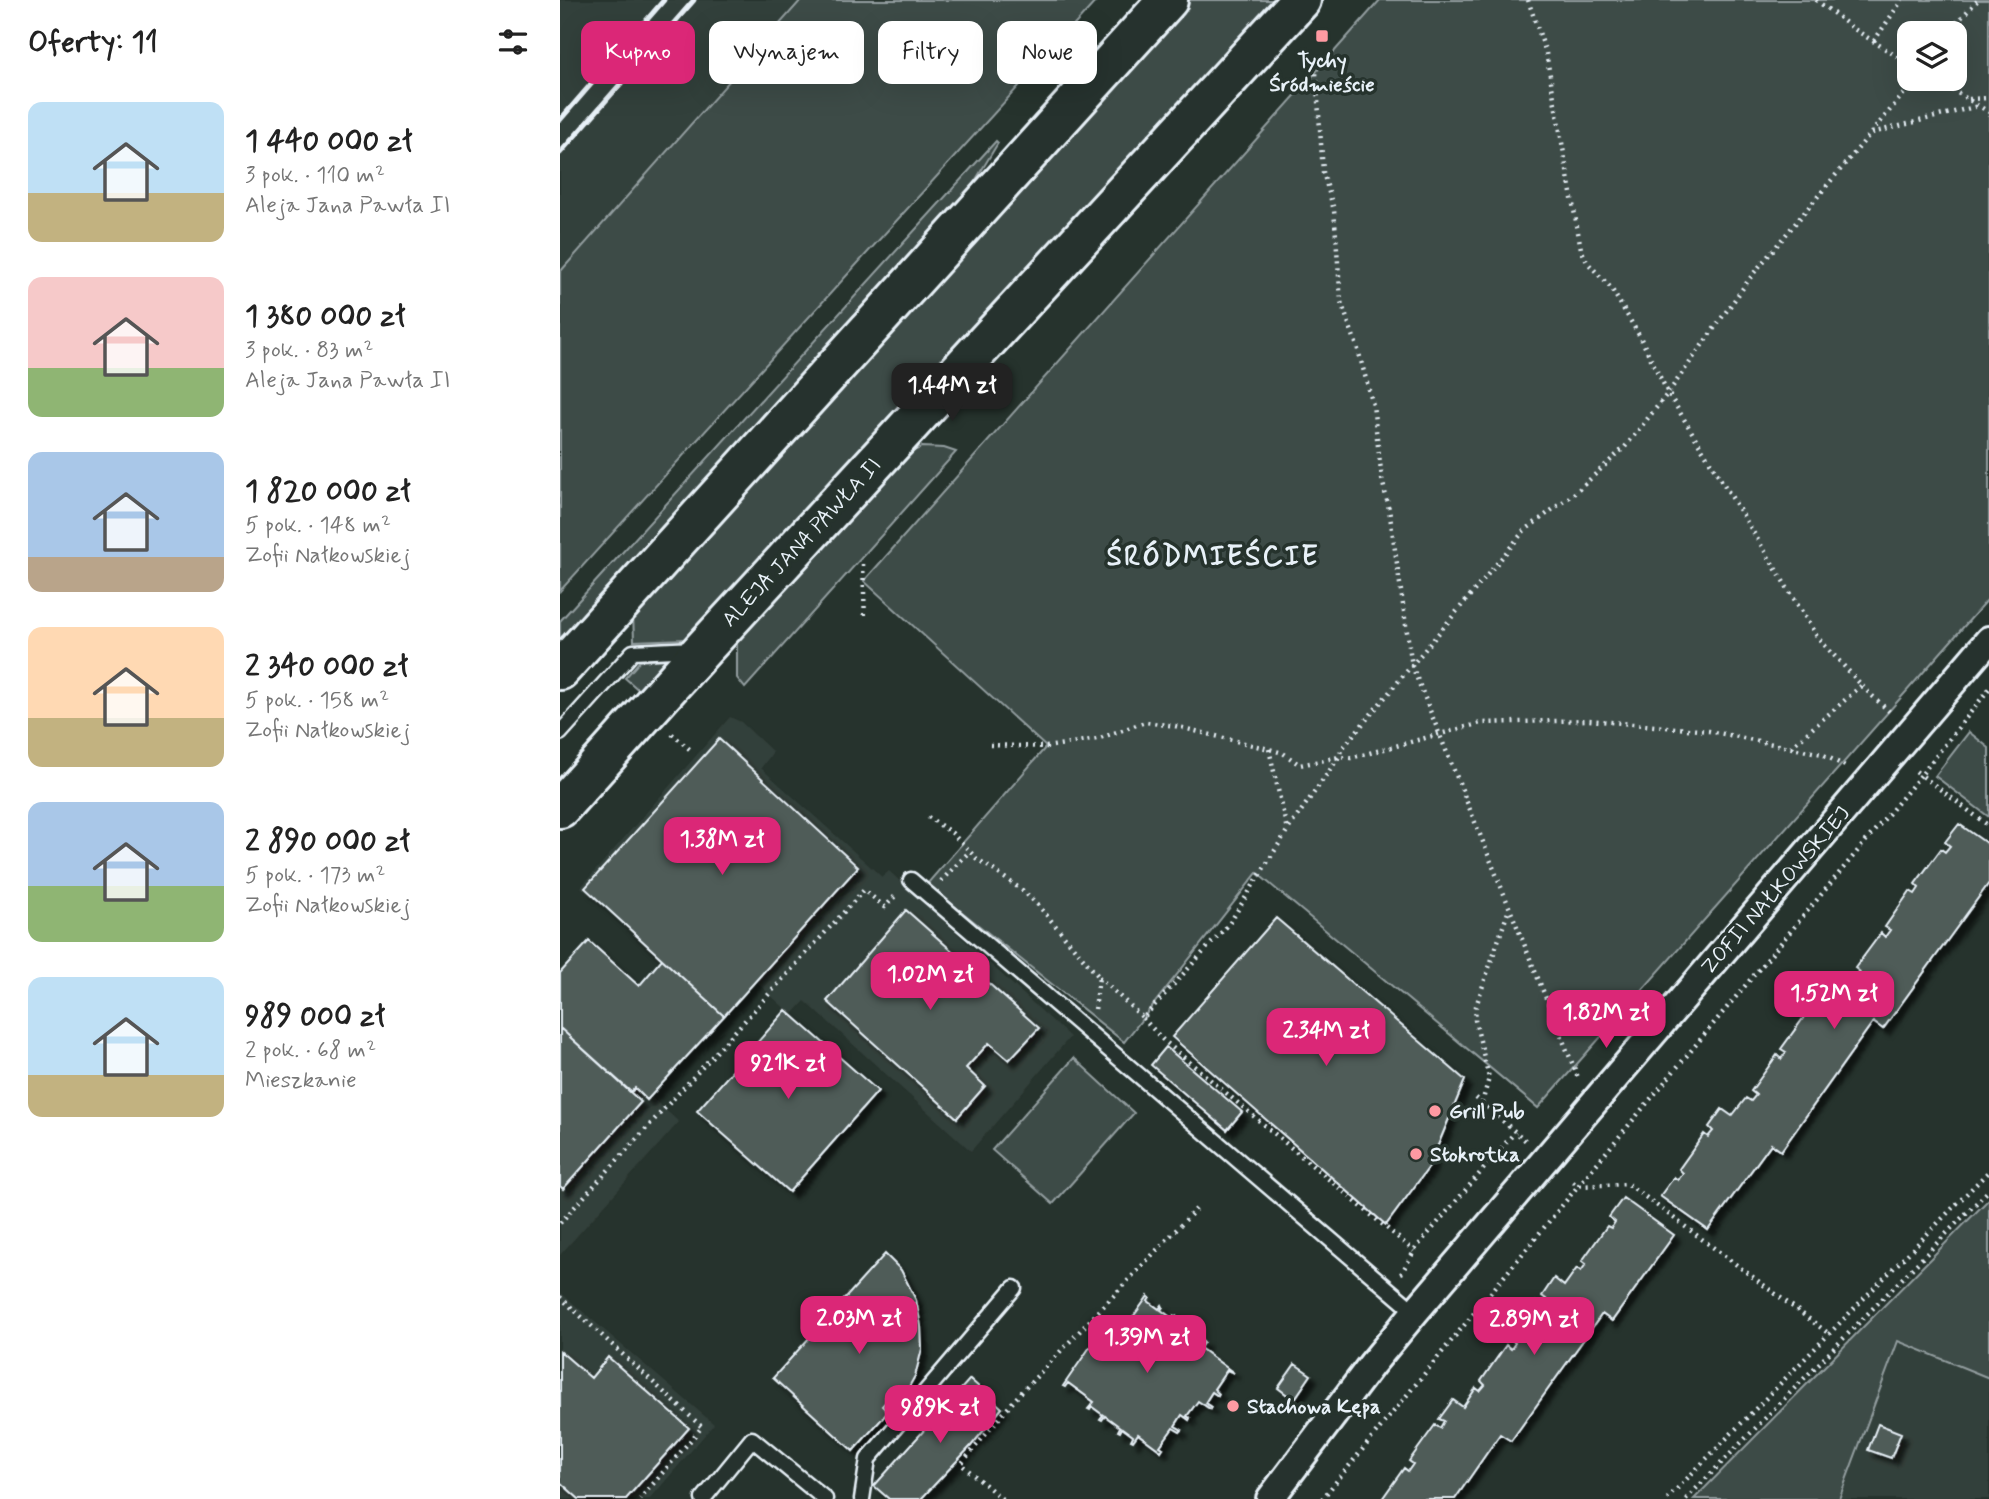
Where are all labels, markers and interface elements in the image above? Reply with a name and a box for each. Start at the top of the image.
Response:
chip: Kupno [581,21,695,84]
chip: Wynajem [709,21,864,84]
chip: Filtry [878,21,983,84]
chip: Nowe [997,21,1097,84]
map controls [1897,21,1967,91]
button: layers [1897,21,1967,91]
text: Oferty: 11 [28,23,158,62]
icon: filters [494,23,532,61]
marker: Tychy Śródmieście [1314,28,1330,44]
place label: Tychy Śródmieście [1269,47,1375,99]
text: 1 440 000 zł [245,122,412,161]
icon: home [84,130,168,214]
text: 3 pok. · 110 m² [245,161,385,191]
text: Aleja Jana Pawła II [245,191,450,221]
text: 1 380 000 zł [245,297,405,336]
icon: home [84,305,168,389]
text: 3 pok. · 83 m² [245,336,374,366]
pin: 1.44M zł [880,364,1024,423]
text: Aleja Jana Pawła II [245,366,450,396]
text: 1.44M zł [907,371,997,401]
street label: ALEJA JANA PAWŁA II [716,452,888,633]
text: 1 820 000 zł [245,472,411,511]
icon: home [84,480,168,564]
text: 5 pok. · 148 m² [245,511,391,541]
district label: ŚRÓDMIEŚCIE [1106,538,1320,576]
text: Zofii Nałkowskiej [245,541,410,571]
text: 2 340 000 zł [245,647,408,686]
icon: home [84,655,168,739]
text: 5 pok. · 158 m² [245,686,389,716]
text: Zofii Nałkowskiej [245,716,410,746]
street label: ZOFII NAŁKOWSKIEJ [1695,801,1857,981]
pin: 1.38M zł [650,818,794,877]
text: 2 890 000 zł [245,822,410,861]
text: 1.38M zł [680,825,764,855]
icon: home [84,830,168,914]
text: 5 pok. · 173 m² [245,861,385,891]
text: Zofii Nałkowskiej [245,891,410,921]
pin: 1.02M zł [858,953,1002,1012]
text: 1.02M zł [887,960,973,990]
pin: 1.52M zł [1762,972,1906,1031]
text: 1.52M zł [1790,979,1878,1009]
pin: 1.82M zł [1534,990,1678,1050]
text: 989 000 zł [245,997,385,1036]
text: 1.82M zł [1563,998,1649,1028]
icon: home [84,1005,168,1089]
pin: 2.34M zł [1254,1009,1398,1068]
text: 2.34M zł [1282,1016,1370,1046]
text: 2 pok. · 68 m² [245,1036,376,1066]
pin: 921K zł [723,1042,853,1101]
text: 921K zł [750,1049,826,1079]
text: Mieszkanie [245,1066,357,1096]
place label: Grill Pub [1449,1098,1525,1126]
marker: Grill Pub [1427,1103,1443,1119]
place label: Stokrotka [1430,1141,1520,1169]
marker: Stokrotka [1408,1146,1424,1162]
pin: 2.03M zł [787,1296,931,1356]
pin: 2.89M zł [1462,1298,1606,1357]
text: 2.03M zł [816,1304,902,1334]
text: 2.89M zł [1489,1305,1579,1335]
pin: 1.39M zł [1075,1316,1219,1375]
text: 1.39M zł [1104,1323,1190,1353]
pin: 989K zł [875,1386,1005,1445]
text: 989K zł [901,1393,979,1423]
place label: Stachowa Kępa [1247,1393,1381,1421]
marker: Stachowa Kępa [1225,1398,1241,1414]

